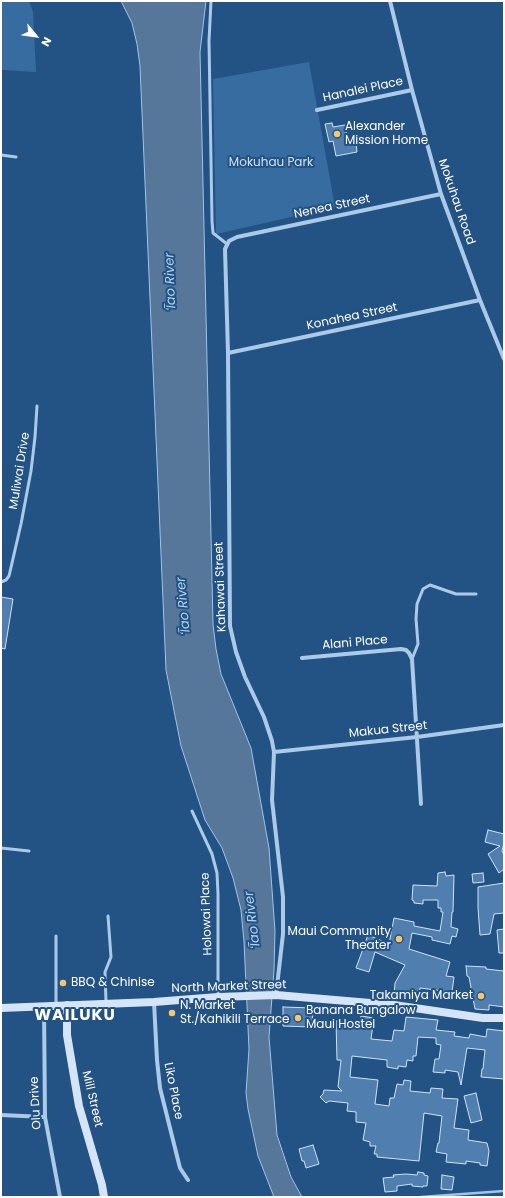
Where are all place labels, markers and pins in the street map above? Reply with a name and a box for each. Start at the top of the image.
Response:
place label: Alexander Mission Home [345,120,428,148]
marker: Alexander Mission Home [332,129,342,139]
place label: Maui Community Theater [288,925,391,953]
marker: Maui Community Theater [394,934,404,944]
place label: BBQ & Chinise [71,976,155,990]
marker: BBQ & Chinise [58,978,68,988]
place label: Takamiya Market [370,989,473,1003]
marker: Takamiya Market [476,991,486,1001]
place label: N. Market St./Kahikili Terrace [180,999,290,1027]
place label: Banana Bungalow Maui Hostel [306,1004,416,1032]
marker: N. Market St./Kahikili Terrace [167,1008,177,1018]
marker: Banana Bungalow Maui Hostel [293,1013,303,1023]

